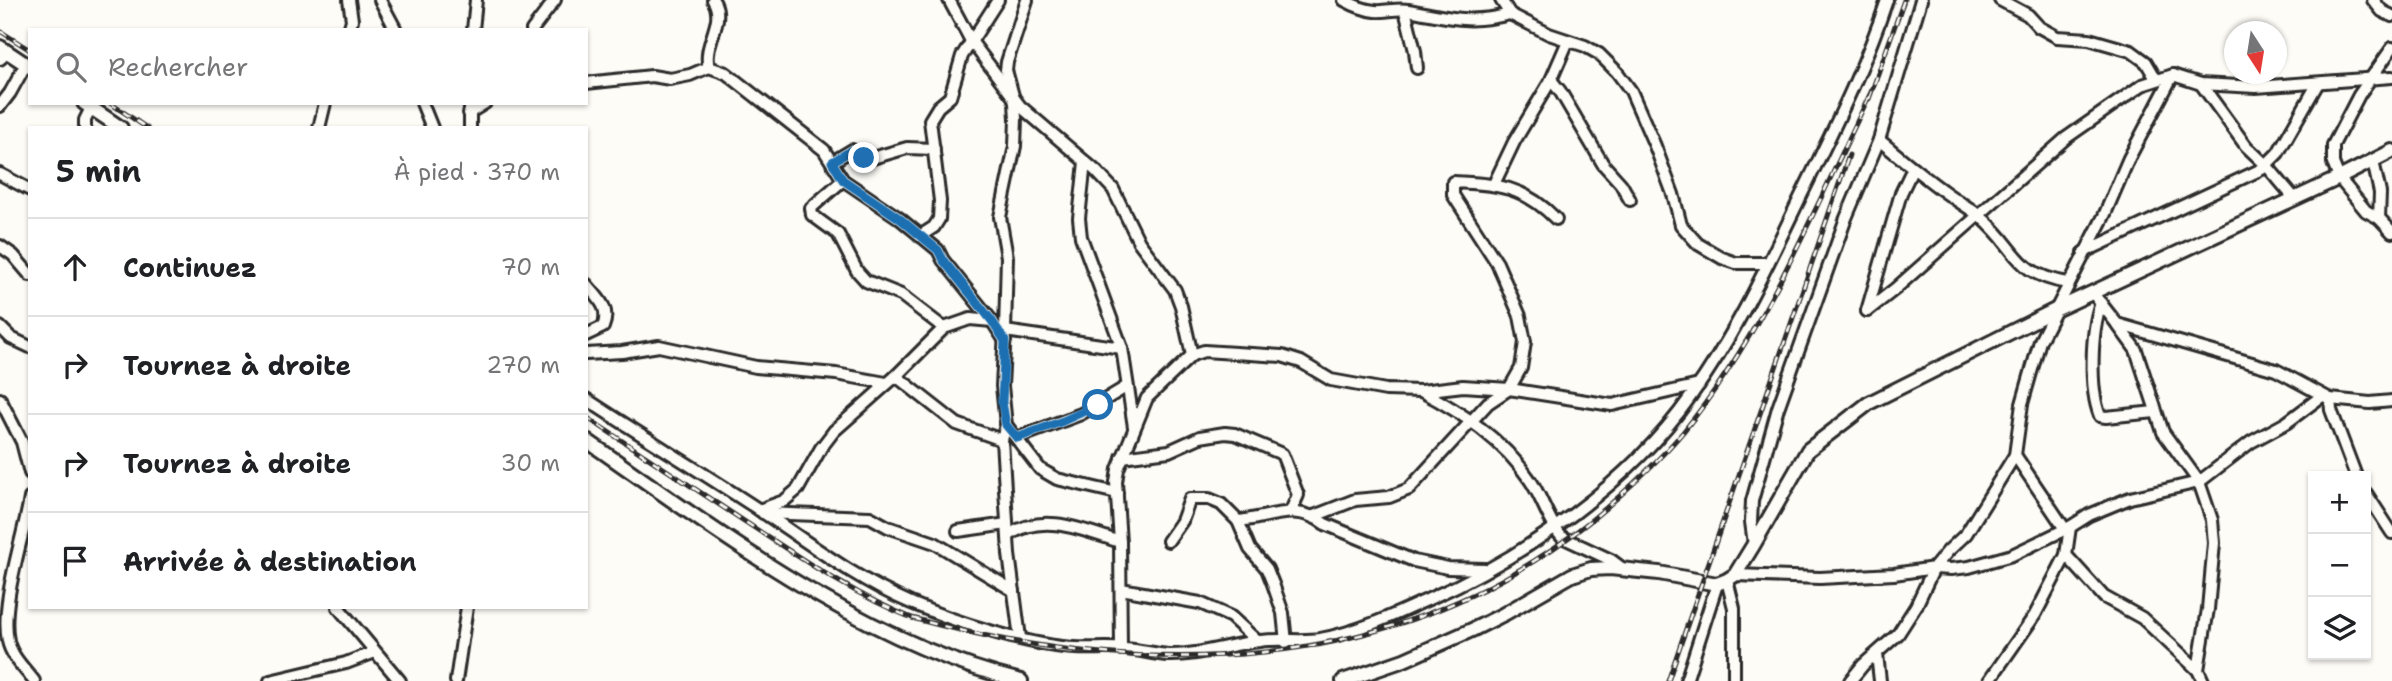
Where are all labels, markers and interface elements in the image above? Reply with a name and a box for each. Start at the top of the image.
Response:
north arrow [2224,21,2287,84]
search box [28,28,588,105]
icon: search [52,48,90,86]
text: Rechercher [108,49,248,84]
route end [848,142,879,173]
text: 5 min [56,151,141,192]
text: À pied · 370 m [394,157,560,187]
icon: ahead [56,248,94,286]
text: Continuez [123,250,257,285]
text: 70 m [501,252,560,282]
icon: right [56,346,94,384]
text: Tournez à droite [123,348,351,383]
text: 270 m [486,350,560,380]
route start [1082,389,1113,420]
icon: right [56,444,94,482]
text: Tournez à droite [123,446,351,481]
text: 30 m [501,448,560,478]
map controls [2308,471,2371,660]
button: + [2308,471,2371,534]
button: − [2308,534,2371,597]
icon: arrive [56,542,94,580]
text: Arrivée à destination [123,544,417,579]
button: layers [2308,597,2371,660]

